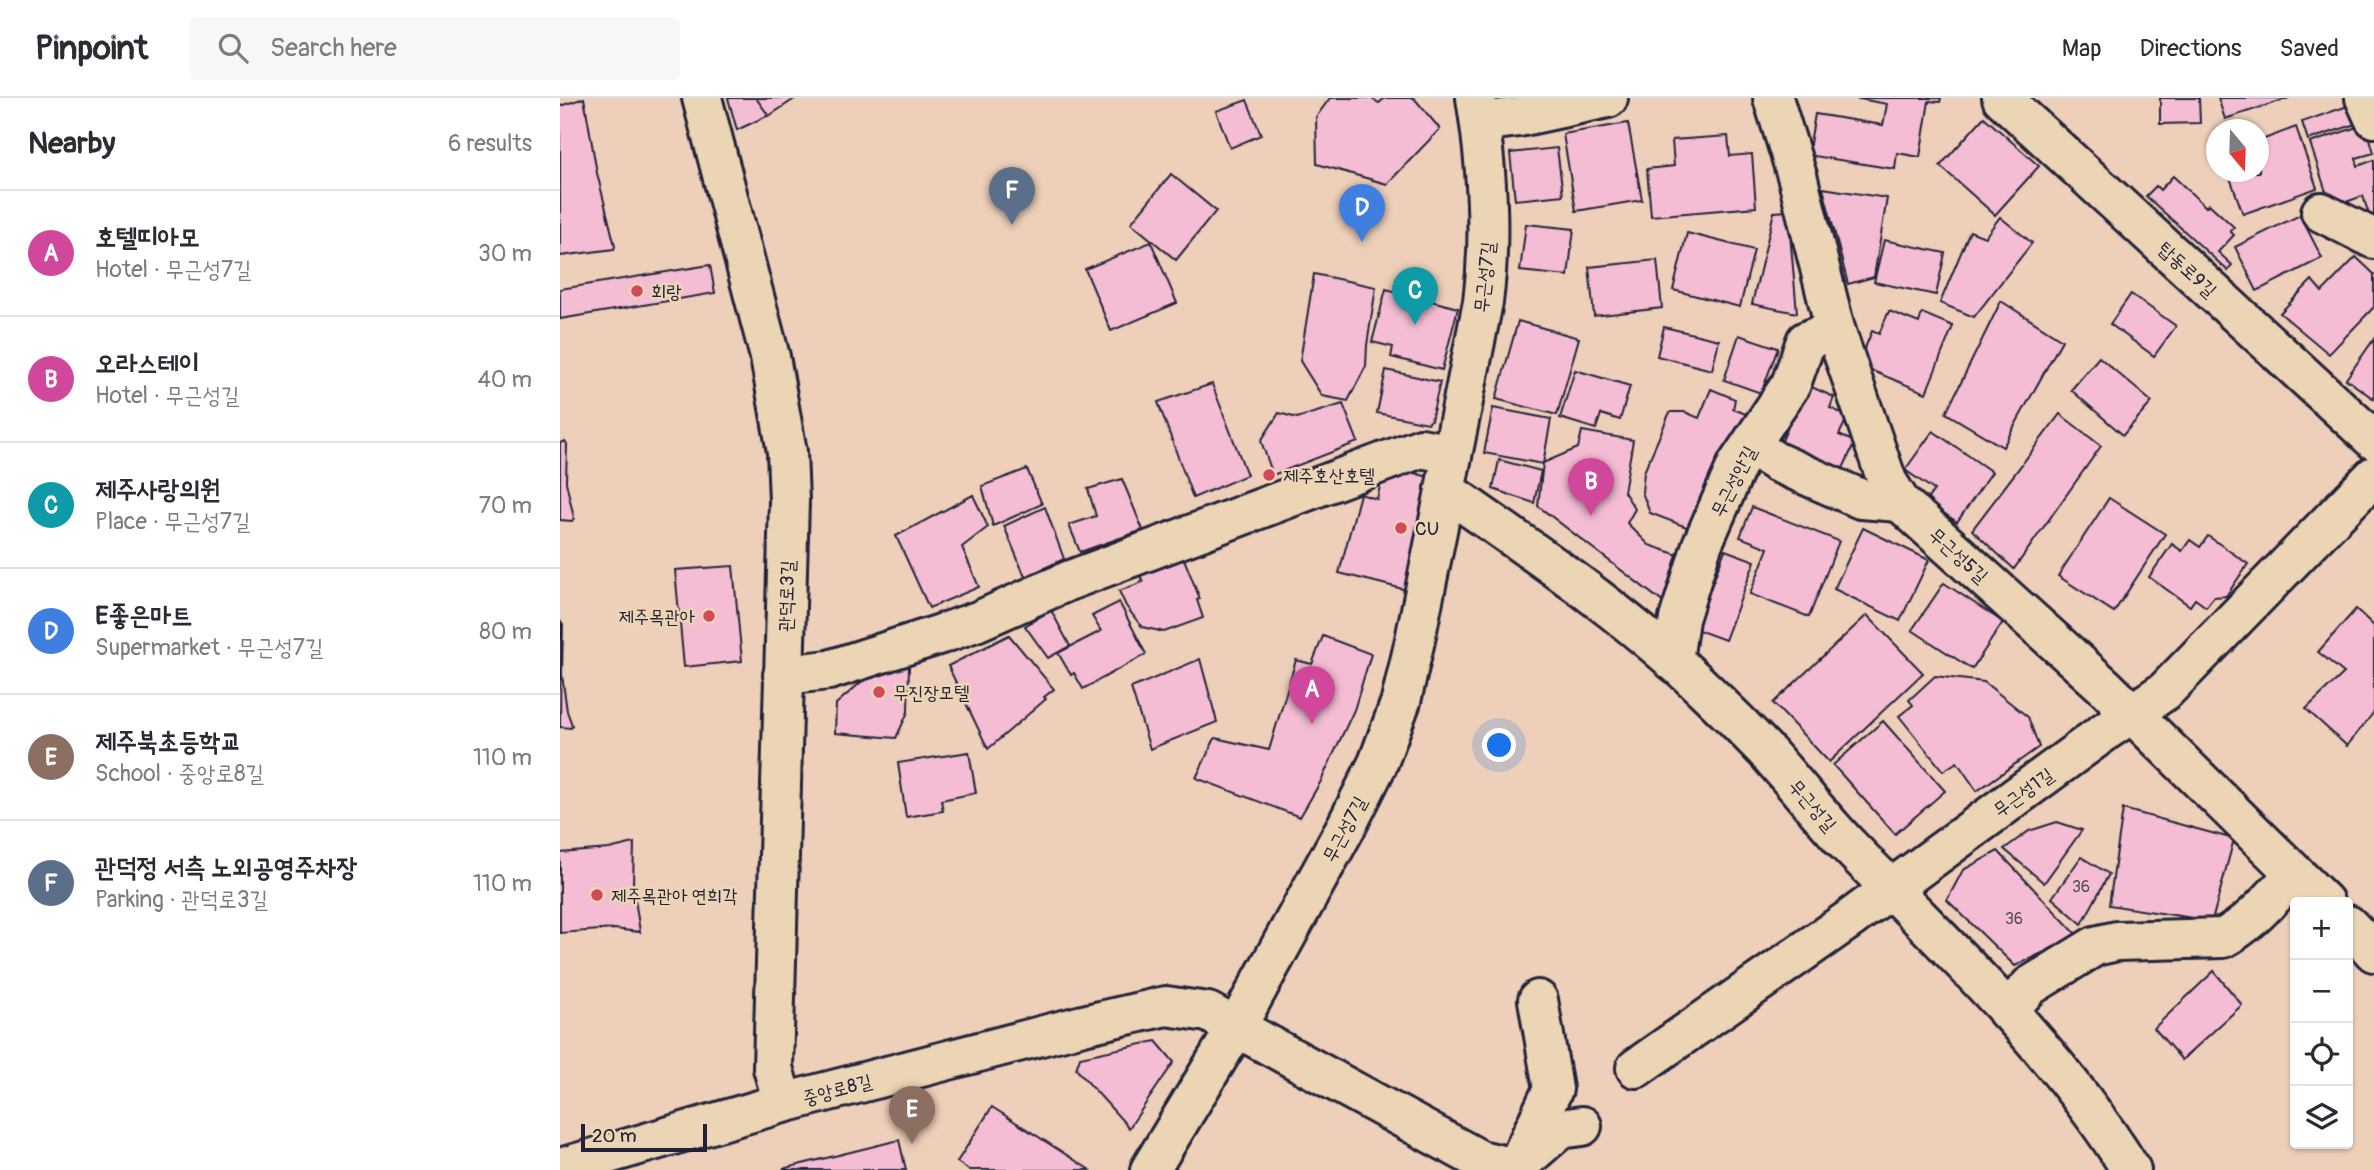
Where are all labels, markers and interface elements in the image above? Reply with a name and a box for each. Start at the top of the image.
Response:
search box [190,17,680,80]
text: Pinpoint [35,28,148,69]
icon: search [214,29,252,67]
text: Search here [270,32,397,64]
text: Map [2062,34,2102,63]
text: Directions [2140,34,2241,63]
text: Saved [2279,34,2339,63]
north arrow [2206,119,2269,182]
text: Nearby [28,125,115,162]
text: 6 results [448,129,532,158]
pin: F [989,167,1035,225]
pin: D [1339,184,1385,242]
text: 호텔띠아모 [95,222,200,254]
street label: 탑동로9길 [2153,237,2221,303]
text: A [44,239,58,268]
text: 30 m [478,239,532,268]
street label: 무근성7길 [1469,240,1501,314]
text: Hotel · 무근성7길 [95,255,252,284]
pin: C [1392,267,1438,325]
place label: 회랑 [651,280,682,304]
marker: 회랑 [629,283,645,299]
text: 오라스테이 [95,348,200,380]
text: B [44,365,58,394]
text: 40 m [478,365,532,394]
text: Hotel · 무근성길 [95,381,239,410]
street label: 무근성안길 [1706,442,1762,521]
pin: B [1568,458,1614,516]
place label: 제주호산호텔 [1283,464,1375,488]
marker: 제주호산호텔 [1261,467,1277,483]
text: 제주사랑의원 [95,474,221,506]
text: C [44,491,58,520]
text: 70 m [479,491,532,520]
text: Place · 무근성7길 [95,507,251,536]
place label: CU [1415,517,1439,541]
marker: CU [1393,520,1409,536]
street label: 무근성5길 [1924,523,1993,589]
street label: 관덕로3길 [774,560,800,632]
text: E좋은마트 [95,600,192,632]
place label: 제주목관아 [619,605,696,629]
marker: 제주목관아 [701,608,717,624]
text: D [44,617,58,646]
text: 80 m [479,617,532,646]
text: Supermarket · 무근성7길 [95,633,324,662]
pin: A [1289,666,1335,724]
place label: 무진장모텔 [893,681,969,705]
marker: 무진장모텔 [871,684,887,700]
text: 제주북초등학교 [95,726,241,758]
your location [1482,728,1516,762]
text: E [45,743,57,772]
text: 110 m [473,743,532,772]
text: School · 중앙로8길 [95,759,264,788]
street label: 무근성1길 [1989,763,2058,823]
street label: 무근성길 [1783,775,1841,837]
street label: 무근성7길 [1318,792,1372,867]
text: 관덕정 서측 노외공영주차장 [95,852,357,884]
text: F [44,869,58,898]
text: 110 m [473,869,532,898]
house number: 36 [2072,877,2090,897]
place label: 제주목관아 연희각 [611,884,737,908]
text: Parking · 관덕로3길 [95,885,268,914]
marker: 제주목관아 연희각 [589,887,605,903]
map controls [2290,897,2353,1149]
button: + [2290,897,2353,960]
house number: 36 [2005,909,2023,929]
button: − [2290,960,2353,1023]
button: locate [2290,1023,2353,1086]
street label: 중앙로8길 [800,1069,875,1111]
pin: E [889,1086,935,1144]
button: layers [2290,1086,2353,1149]
scale bar [581,1121,707,1153]
text: 20 m [592,1124,637,1148]

